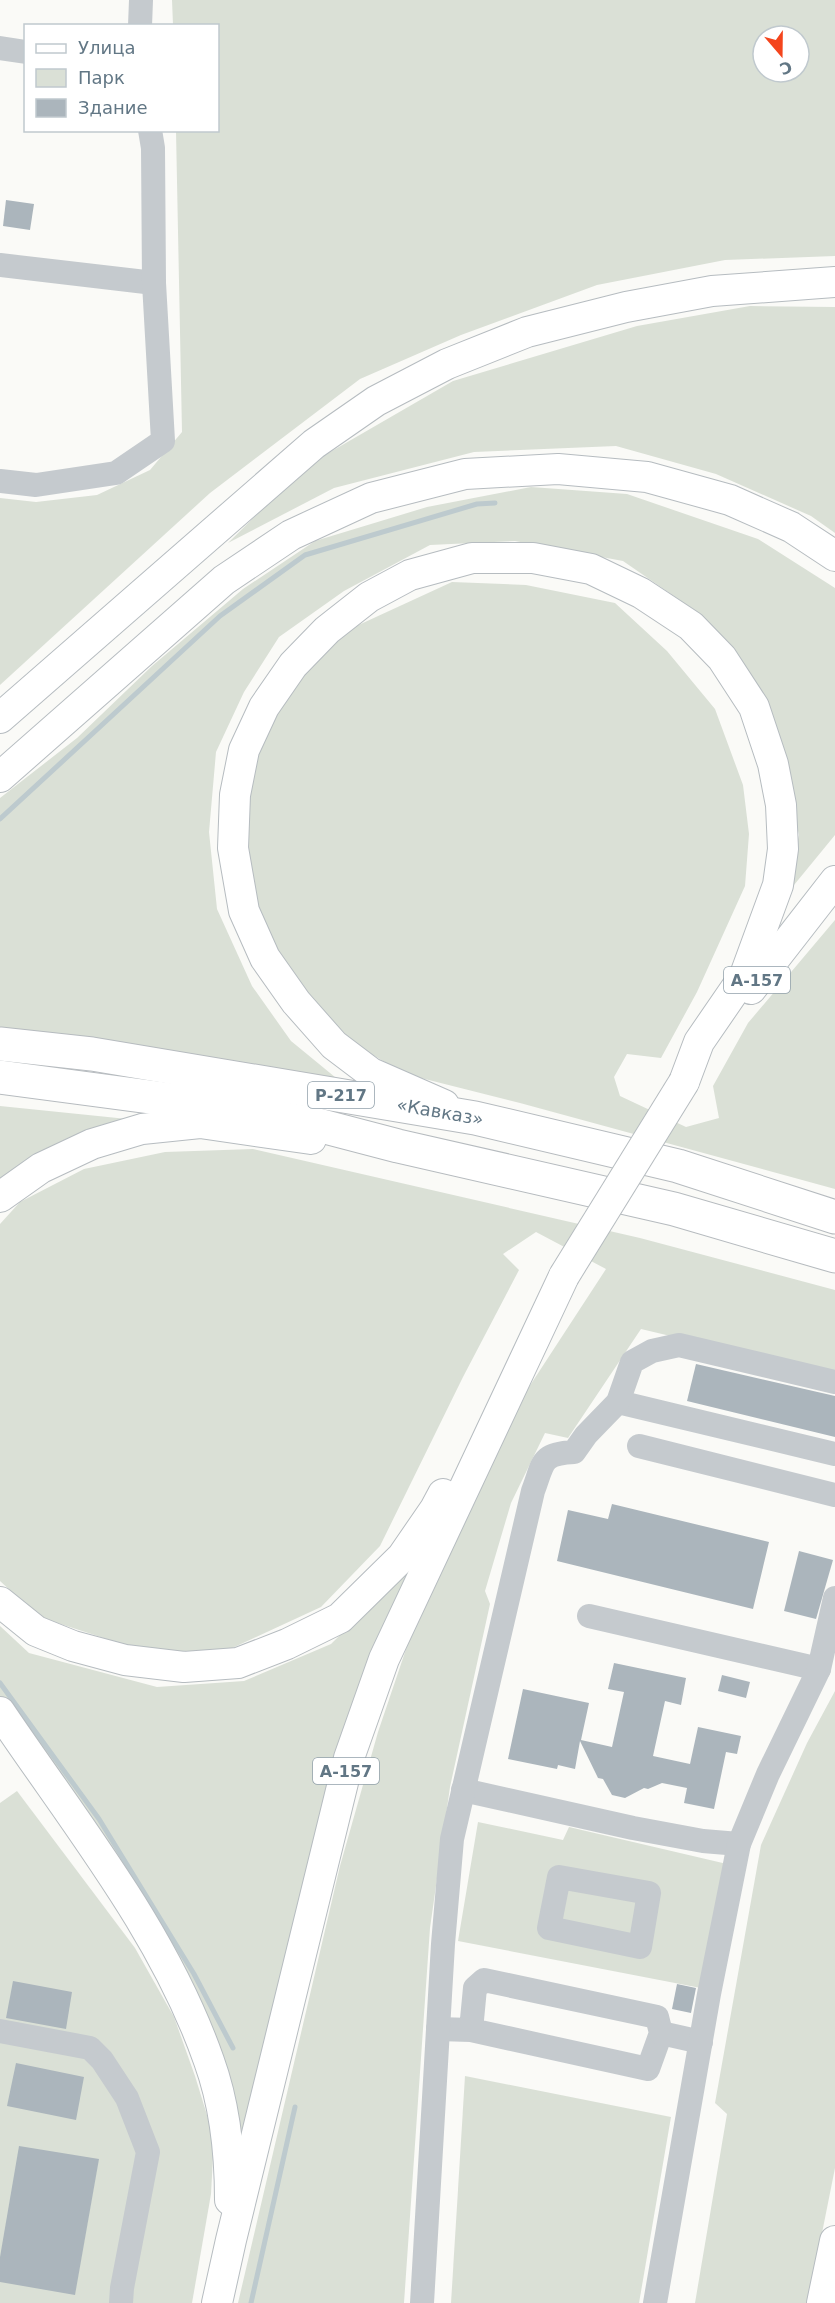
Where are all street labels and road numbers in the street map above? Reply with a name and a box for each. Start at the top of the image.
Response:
road number: А-157 [724,967,790,993]
road number: Р-217 [308,1082,374,1108]
street label: «Кавказ» [395,1094,485,1129]
road number: А-157 [313,1758,379,1784]

